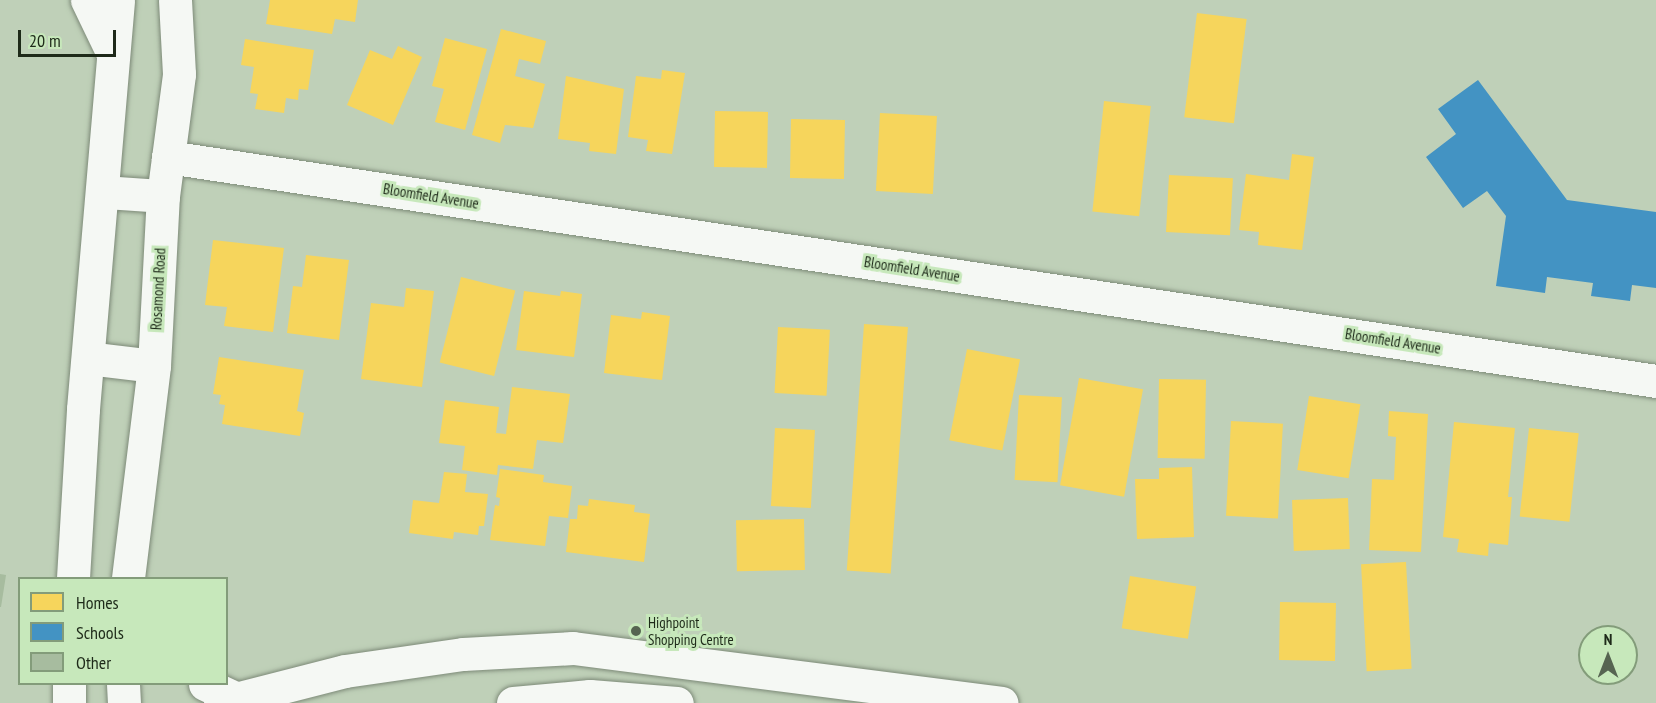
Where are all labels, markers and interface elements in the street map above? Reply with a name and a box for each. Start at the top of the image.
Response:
scale bar [21,18,118,56]
text: 20 m [29,29,61,52]
street label: Bloomfield Avenue [382,180,480,212]
street label: Rosamond Road [147,247,169,331]
street label: Bloomfield Avenue [863,253,961,285]
street label: Bloomfield Avenue [1344,325,1442,357]
legend [18,577,228,685]
text: Homes [76,591,119,614]
place label: Highpoint Shopping Centre [648,613,734,648]
text: Schools [76,621,124,644]
marker: Highpoint Shopping Centre [629,624,643,638]
north arrow [1578,625,1638,685]
text: N [1604,629,1612,649]
text: Other [76,651,111,674]

